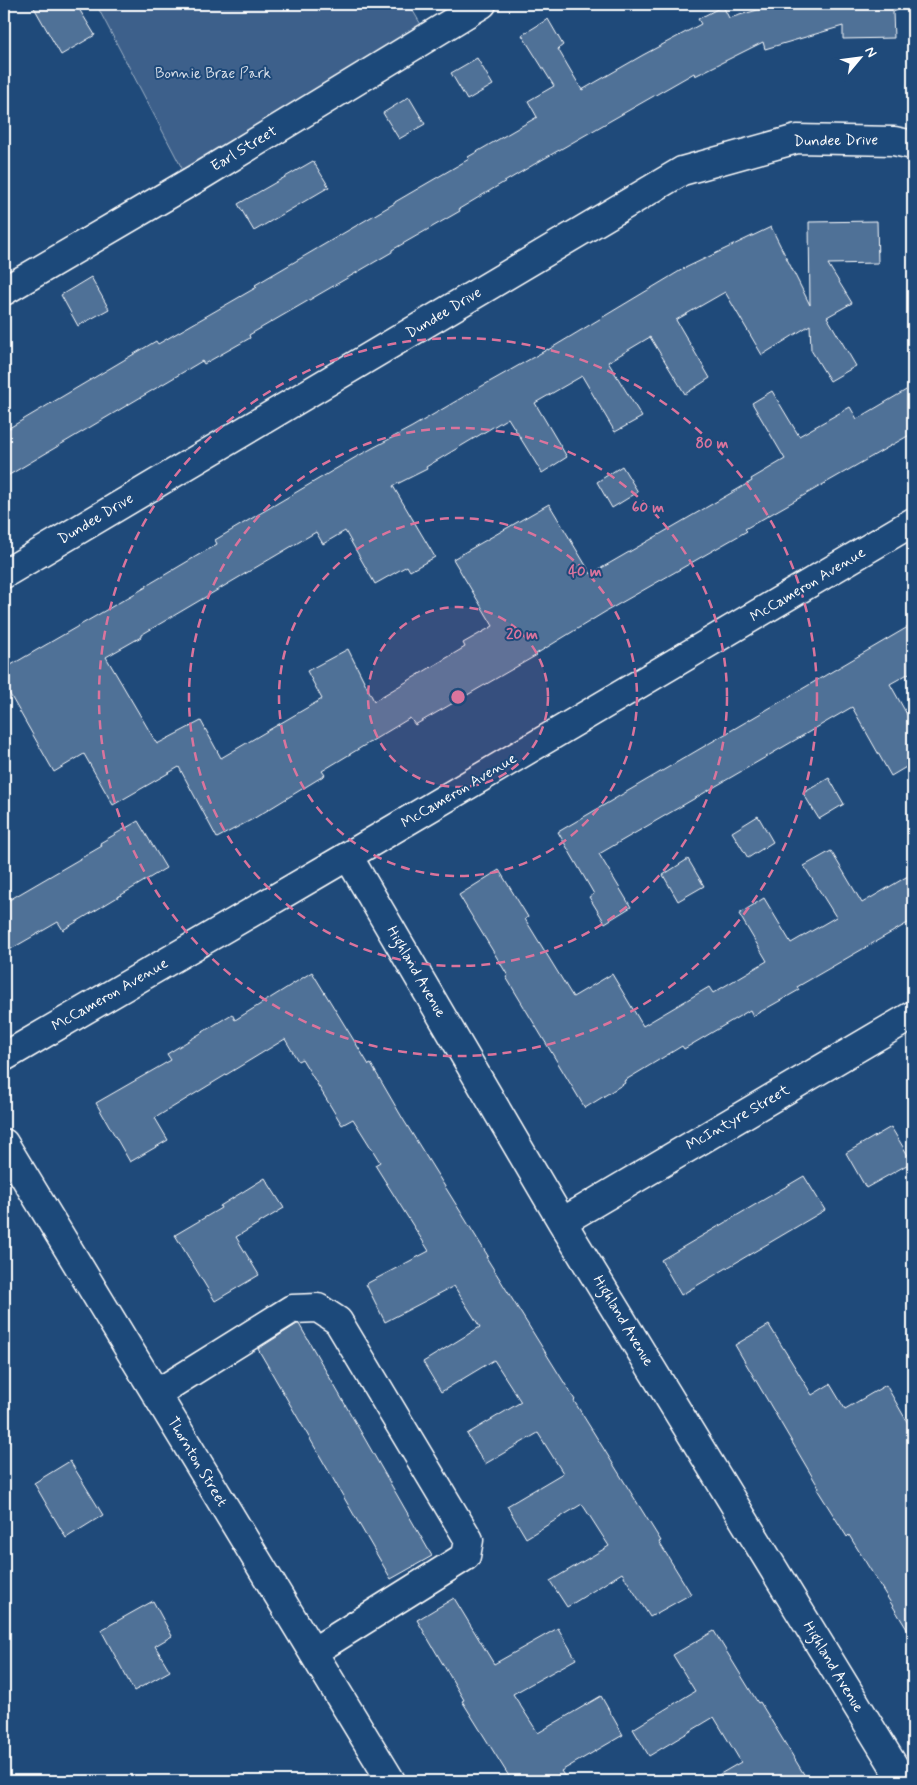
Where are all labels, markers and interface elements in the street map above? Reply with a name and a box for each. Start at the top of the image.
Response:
north arrow [834,32,884,82]
text: N [860,44,881,61]
park label: Bonnie Brae Park [155,64,271,84]
street label: Earl Street [207,121,281,177]
street label: Dundee Drive [794,130,879,152]
street label: Dundee Drive [403,283,486,343]
text: 80 m [695,434,729,454]
street label: Dundee Drive [55,489,138,549]
text: 60 m [632,498,664,518]
street label: McCameron Avenue [747,543,869,627]
text: 40 m [568,562,602,582]
text: 20 m [506,625,538,645]
centre of rings [449,688,467,706]
street label: McCameron Avenue [398,749,520,833]
street label: Highland Avenue [381,922,450,1022]
street label: McCameron Avenue [48,954,172,1036]
street label: McIntyre Street [683,1080,793,1156]
street label: Highland Avenue [587,1272,658,1371]
street label: Thornton Street [162,1413,232,1511]
street label: Highland Avenue [797,1618,868,1717]

